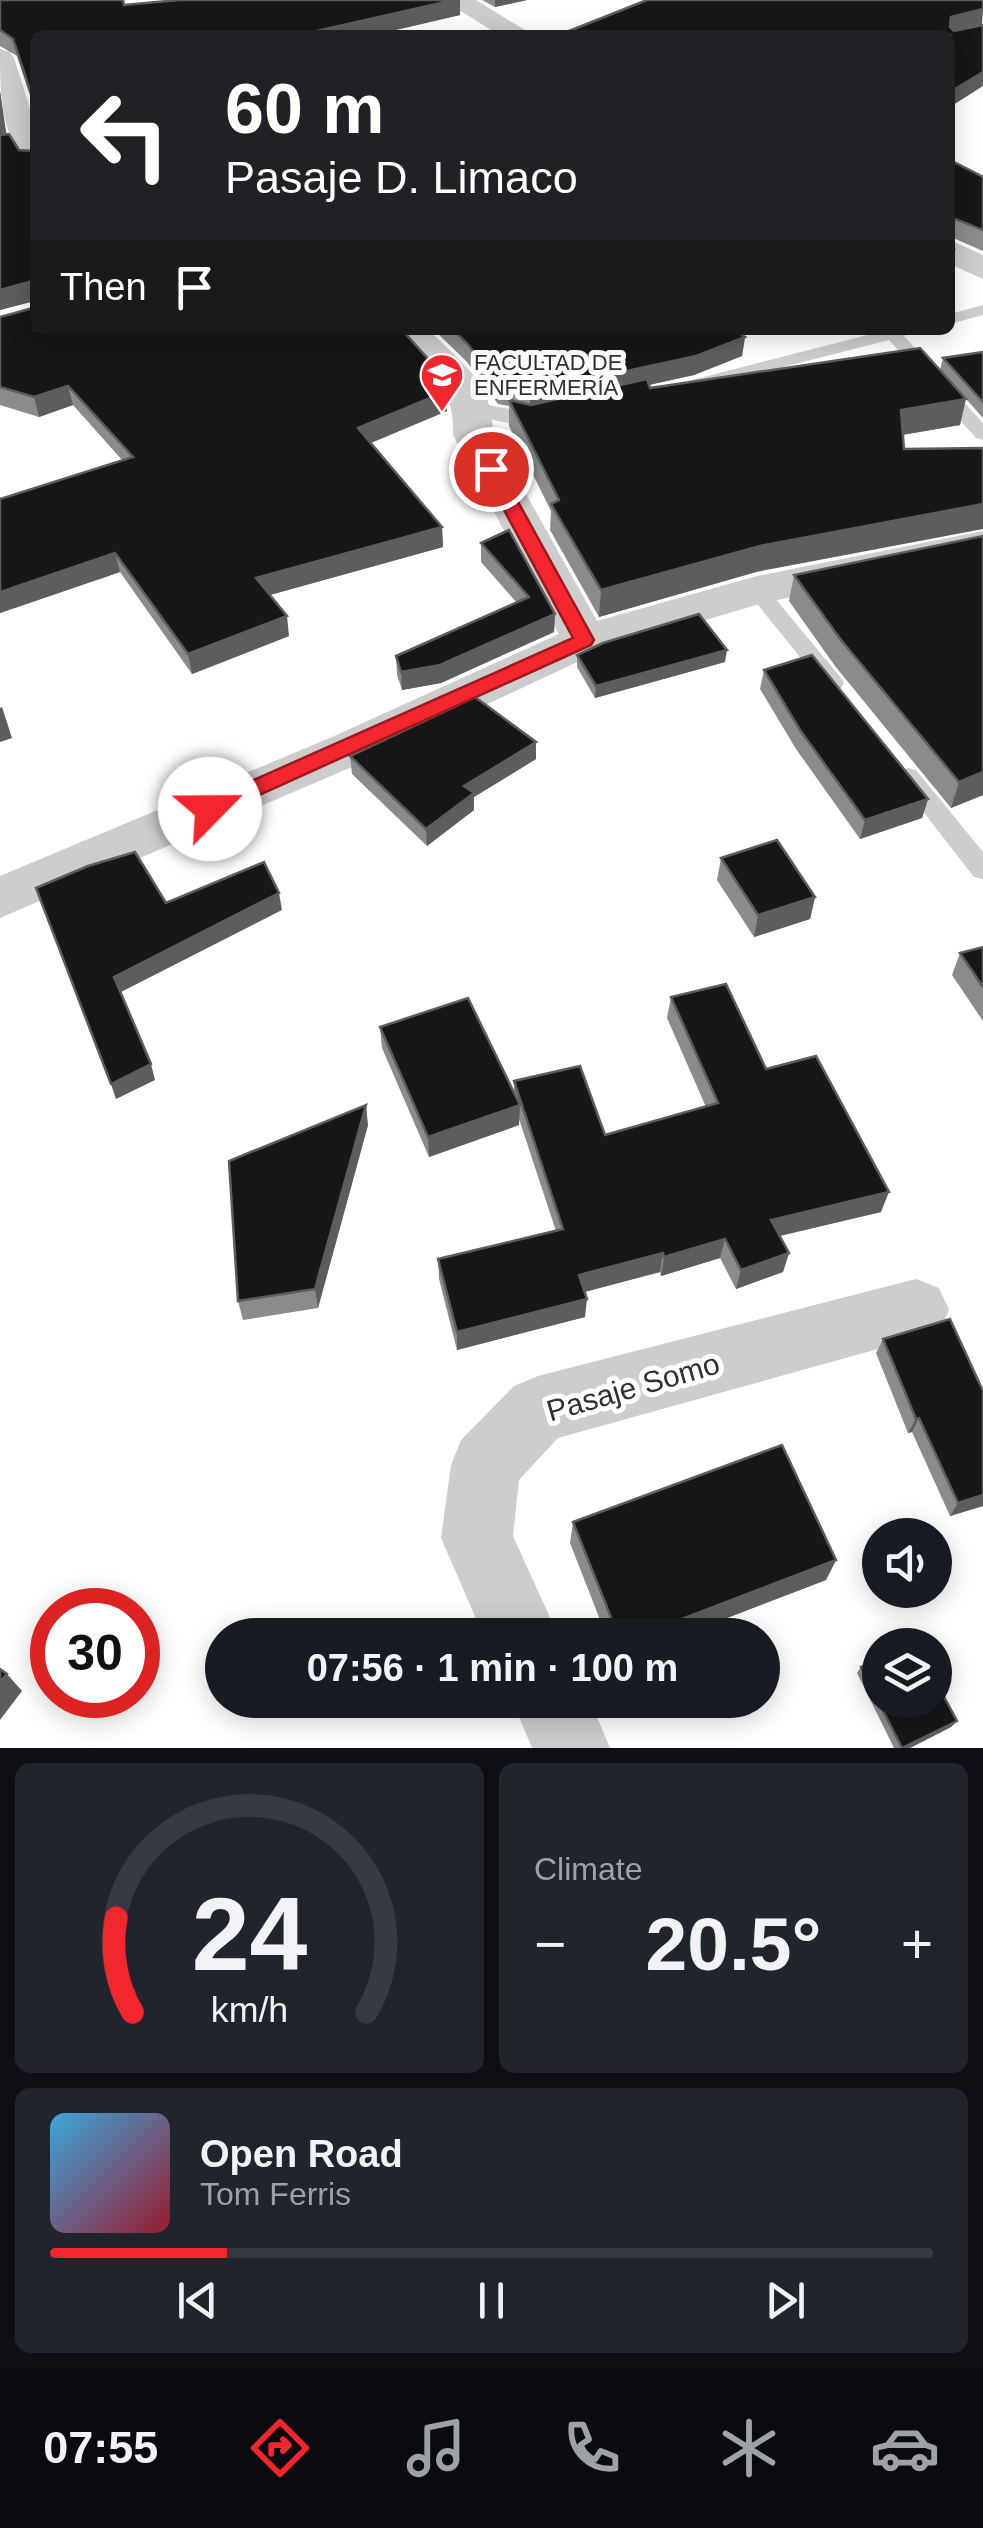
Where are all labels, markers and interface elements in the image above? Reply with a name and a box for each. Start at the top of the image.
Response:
icon: left [60,70,190,200]
text: 60 m [225,70,385,148]
text: Pasaje D. Limaco [225,152,578,203]
icon: arrive [167,260,222,315]
text: Then [60,266,147,308]
place label: FACULTAD DE ENFERMERÍA [474,350,622,400]
school or university icon: FACULTAD DE ENFERMERÍA [419,352,465,413]
pin [449,427,534,512]
icon: arrive [464,442,519,497]
position arrow [158,757,262,861]
street label: Pasaje Somo [543,1347,723,1427]
map controls [862,1518,952,1718]
button: sound [862,1518,952,1608]
speed limit sign: 30 [30,1588,160,1718]
button: layers [862,1628,952,1718]
text: 07:56 · 1 min · 100 m [307,1647,678,1689]
text: Climate [534,1851,642,1887]
text: 24 [192,1876,307,1992]
text: 20.5° [646,1902,821,1986]
text: − [534,1913,566,1975]
text: + [901,1913,933,1975]
text: km/h [211,1990,288,2030]
text: Open Road [200,2133,403,2175]
text: Tom Ferris [200,2176,351,2212]
icon: previous [170,2273,225,2328]
icon: pause [464,2273,519,2328]
icon: next [758,2273,813,2328]
icon: directions [245,2413,315,2483]
icon: music [401,2413,471,2483]
icon: phone [557,2413,627,2483]
icon: climate [714,2413,784,2483]
icon: car [870,2413,940,2483]
text: 07:55 [43,2422,158,2473]

